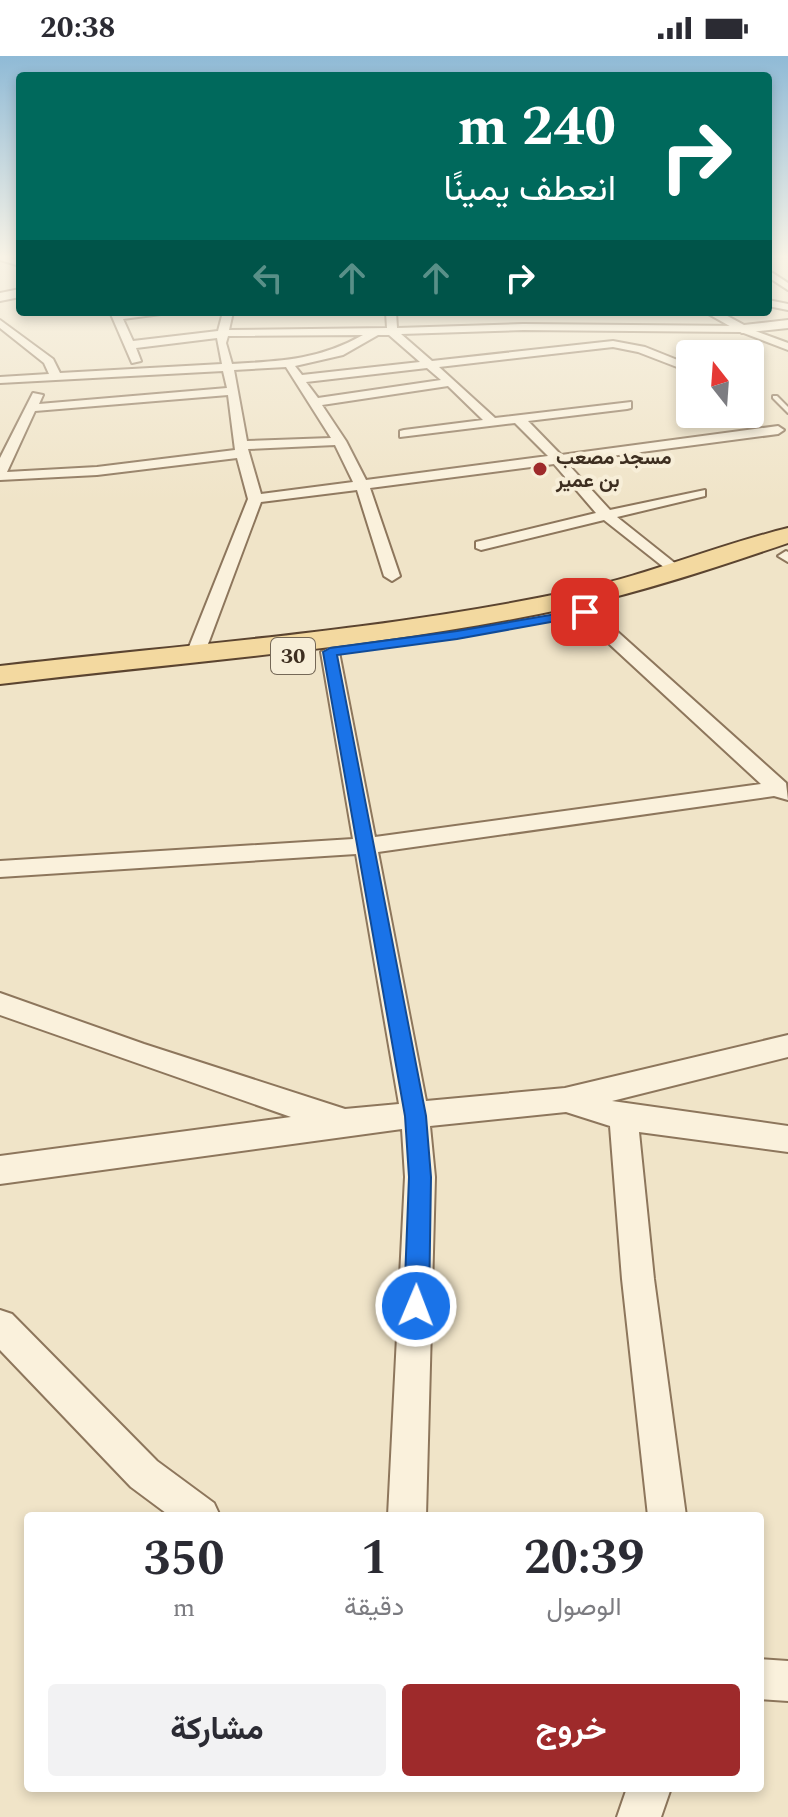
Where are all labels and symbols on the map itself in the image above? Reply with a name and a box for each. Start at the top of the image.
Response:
north arrow [676,340,764,428]
place label: مسجد مصعب بن عمير [555,443,672,496]
marker: مسجد مصعب بن عمير [531,460,549,478]
pin [551,578,619,646]
road number: 30 [271,638,315,674]
position arrow [374,1264,458,1348]

